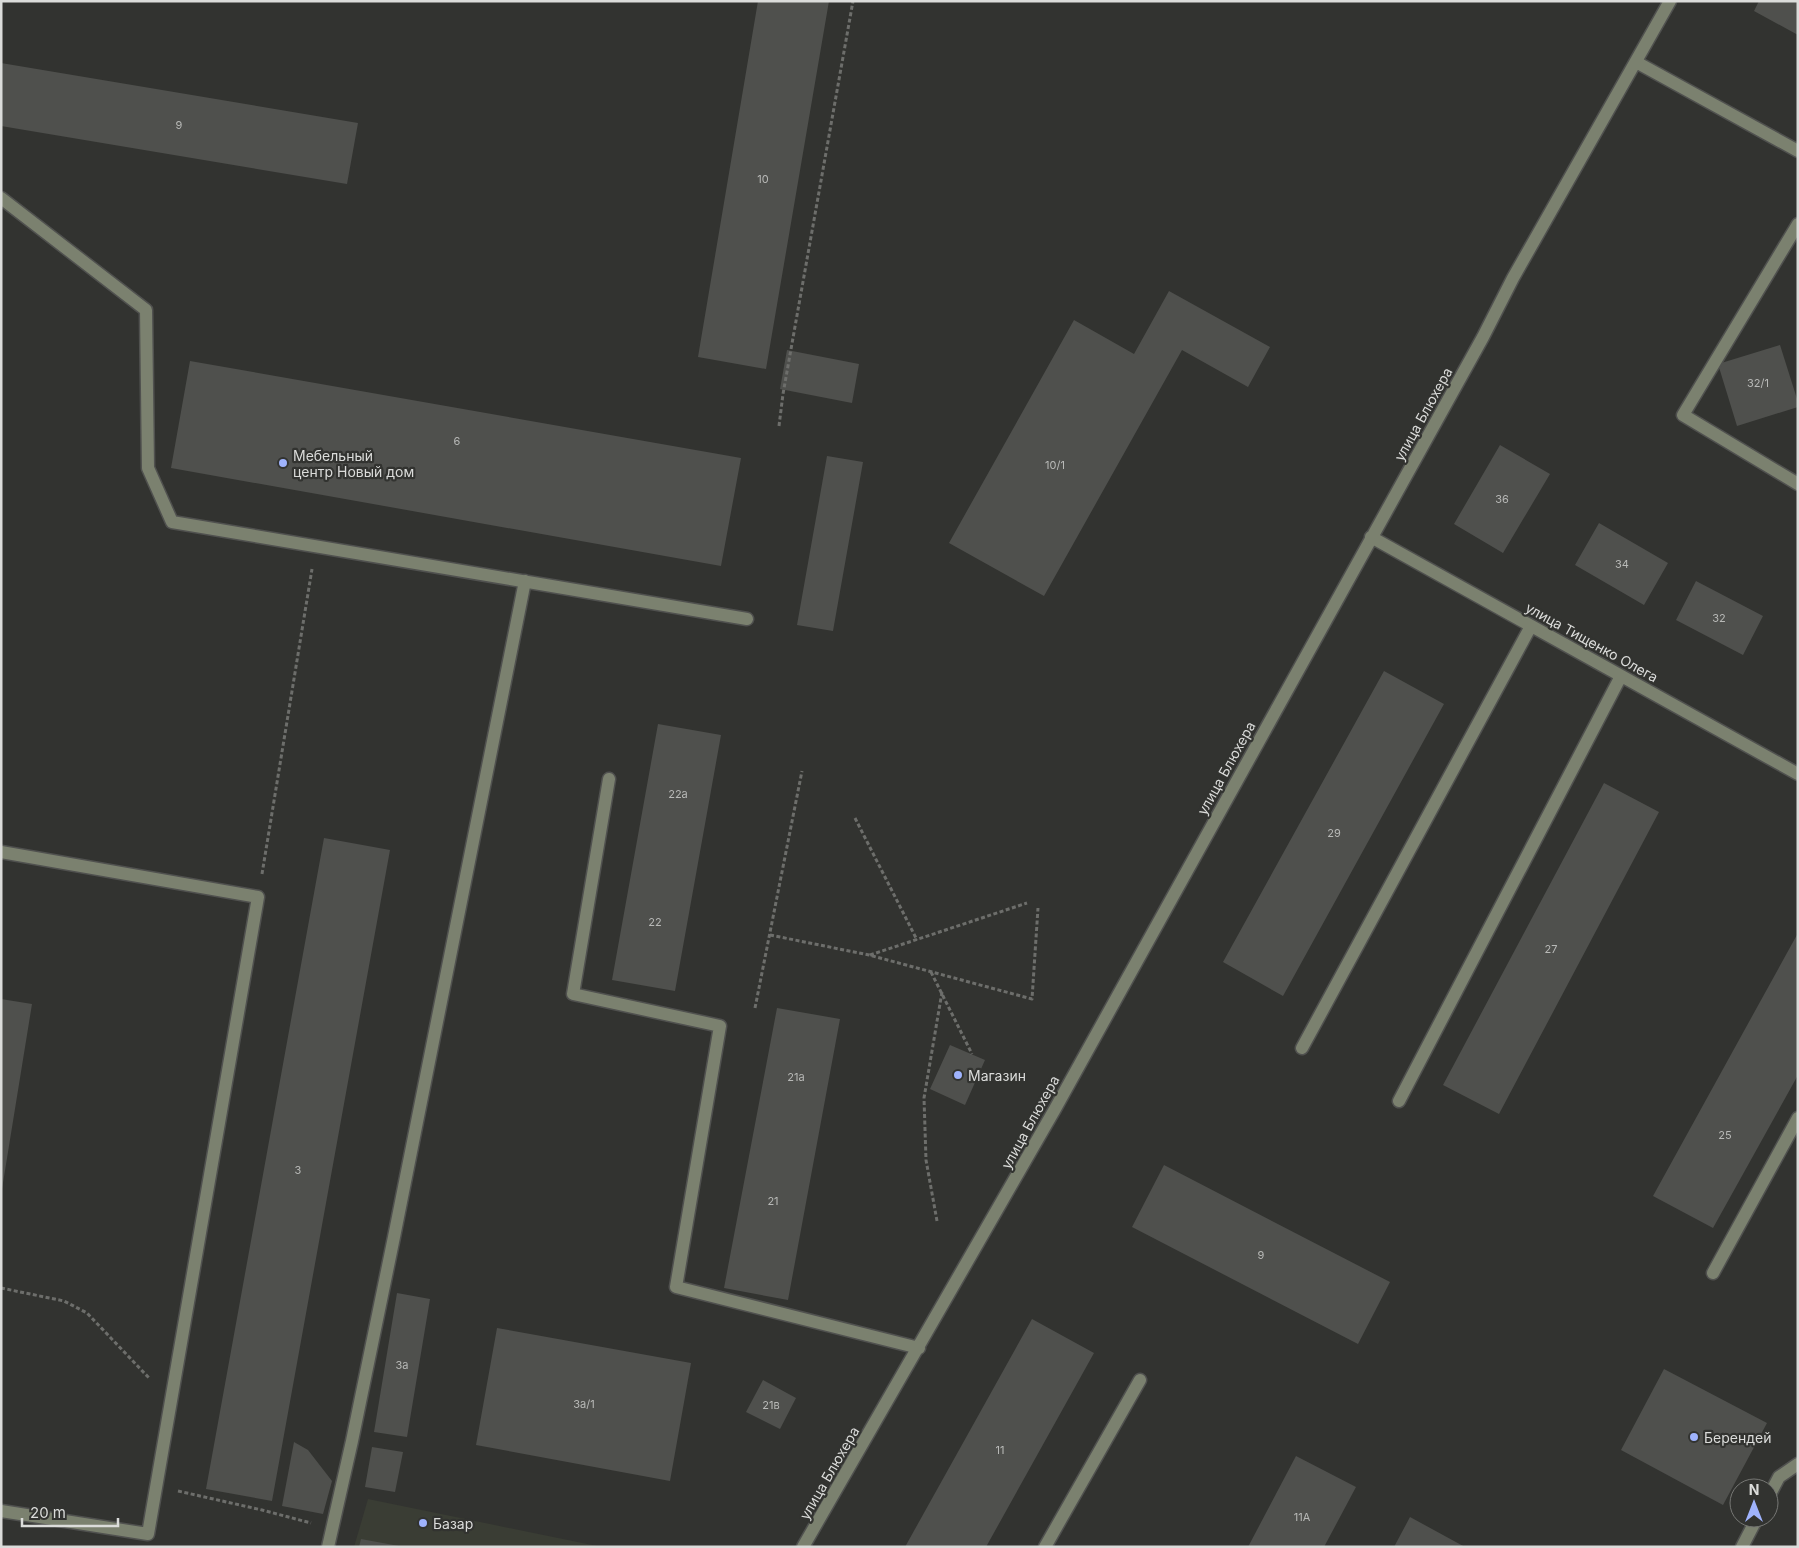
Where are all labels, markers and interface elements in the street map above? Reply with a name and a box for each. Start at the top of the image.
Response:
house number: 9 [176,118,183,132]
house number: 10 [757,172,769,186]
street label: улица Блюхера [1390,364,1456,464]
house number: 32/1 [1747,376,1769,390]
house number: 6 [454,434,461,448]
place label: Мебельный центр Новый дом [293,447,414,480]
marker: Мебельный центр Новый дом [277,457,289,469]
house number: 10/1 [1045,458,1065,472]
house number: 36 [1495,492,1509,506]
house number: 34 [1615,557,1629,571]
street label: улица Тищенко Олега [1523,599,1661,685]
house number: 32 [1712,611,1726,625]
street label: улица Блюхера [1193,718,1259,818]
house number: 22а [668,787,688,801]
house number: 29 [1327,826,1341,840]
house number: 22 [648,915,662,929]
house number: 27 [1545,942,1557,956]
place label: Магазин [968,1067,1026,1084]
marker: Магазин [952,1069,964,1081]
house number: 21а [787,1070,805,1084]
street label: улица Блюхера [997,1072,1063,1172]
house number: 25 [1718,1128,1732,1142]
house number: 3 [295,1163,302,1177]
house number: 21 [767,1194,779,1208]
house number: 9 [1258,1248,1265,1262]
house number: 3а [396,1358,408,1372]
house number: 3а/1 [573,1397,595,1411]
house number: 21в [762,1398,780,1412]
street label: улица Блюхера [796,1424,862,1522]
place label: Берендей [1704,1429,1771,1446]
marker: Берендей [1688,1431,1700,1443]
house number: 11 [996,1443,1004,1457]
north arrow [1729,1478,1779,1528]
text: N [1749,1481,1759,1498]
scale bar [22,1496,119,1528]
text: 20 m [30,1503,66,1522]
house number: 11А [1294,1510,1311,1524]
place label: Базар [433,1515,473,1532]
marker: Базар [417,1517,429,1529]

